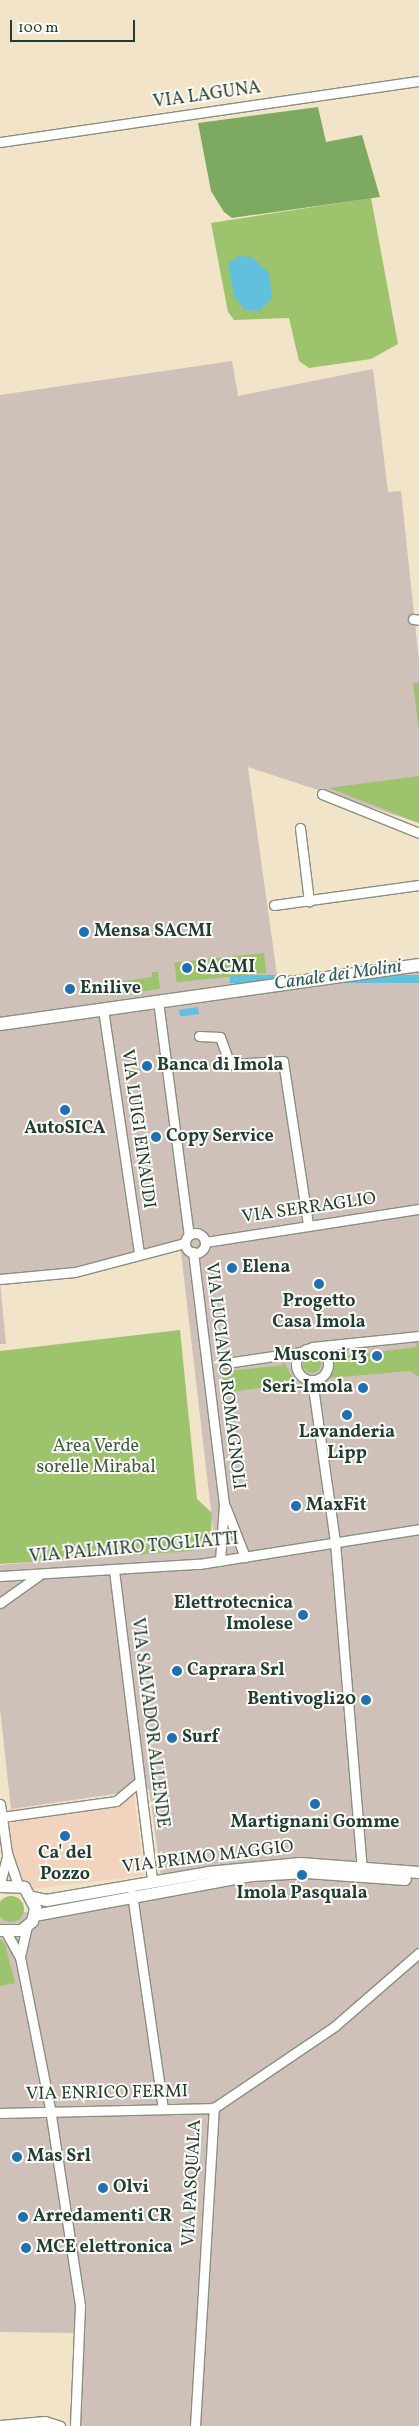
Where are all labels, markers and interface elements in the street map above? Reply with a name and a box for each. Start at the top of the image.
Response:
scale bar [12,10,138,42]
text: 100 m [18,18,58,39]
street label: VIA LAGUNA [152,78,262,114]
place label: Mensa SACMI [94,921,212,943]
marker: Mensa SACMI [78,926,90,938]
water label: Canale dei Molini [273,956,403,996]
place label: SACMI [197,957,255,979]
marker: SACMI [181,962,193,974]
place label: Enilive [80,978,141,1000]
marker: Enilive [64,983,76,995]
street label: VIA LUIGI EINAUDI [115,1048,159,1210]
place label: Banca di Imola [157,1055,283,1077]
marker: Banca di Imola [141,1060,153,1072]
marker: AutoSICA [59,1104,71,1116]
place label: AutoSICA [24,1118,106,1140]
place label: Copy Service [166,1126,274,1148]
marker: Copy Service [150,1131,162,1143]
street label: VIA SERRAGLIO [240,1189,378,1229]
place label: Elena [242,1257,290,1279]
street label: VIA LUCIANO ROMAGNOLI [199,1261,249,1491]
marker: Elena [226,1262,238,1274]
marker: Progetto Casa Imola [313,1278,325,1290]
place label: Progetto Casa Imola [272,1292,366,1335]
place label: Musconi 13 [274,1345,367,1367]
marker: Musconi 13 [371,1350,383,1362]
place label: Seri-Imola [262,1377,353,1399]
marker: Seri-Imola [357,1382,369,1394]
marker: Lavanderia Lipp [341,1409,353,1421]
place label: Lavanderia Lipp [299,1423,395,1466]
park label: Area Verde sorelle Mirabal [36,1437,156,1480]
place label: MaxFit [306,1495,366,1517]
marker: MaxFit [290,1500,302,1512]
street label: VIA PALMIRO TOGLIATTI [28,1529,240,1569]
place label: Elettrotecnica Imolese [174,1594,293,1636]
marker: Elettrotecnica Imolese [297,1609,309,1621]
street label: VIA SALVADOR ALLENDE [125,1617,173,1829]
place label: Caprara Srl [187,1660,285,1682]
marker: Caprara Srl [171,1665,183,1677]
place label: Bentivogli20 [247,1689,356,1711]
marker: Bentivogli20 [360,1694,372,1706]
place label: Surf [182,1727,219,1749]
marker: Surf [166,1732,178,1744]
marker: Martignani Gomme [309,1798,321,1810]
place label: Martignani Gomme [230,1812,400,1834]
marker: Ca' del Pozzo [59,1830,71,1842]
street label: VIA PRIMO MAGGIO [121,1837,295,1879]
place label: Ca' del Pozzo [38,1844,92,1886]
marker: Imola Pasquala [296,1869,308,1881]
place label: Imola Pasquala [237,1883,367,1905]
street label: VIA ENRICO FERMI [26,2082,188,2106]
street label: VIA PASQUALA [179,2119,207,2247]
place label: Mas Srl [27,2146,91,2168]
marker: Mas Srl [11,2151,23,2163]
place label: Olvi [113,2177,149,2199]
marker: Olvi [97,2182,109,2194]
place label: Arredamenti CR [33,2206,172,2228]
marker: Arredamenti CR [17,2211,29,2223]
place label: MCE elettronica [36,2237,172,2259]
marker: MCE elettronica [20,2242,32,2254]

